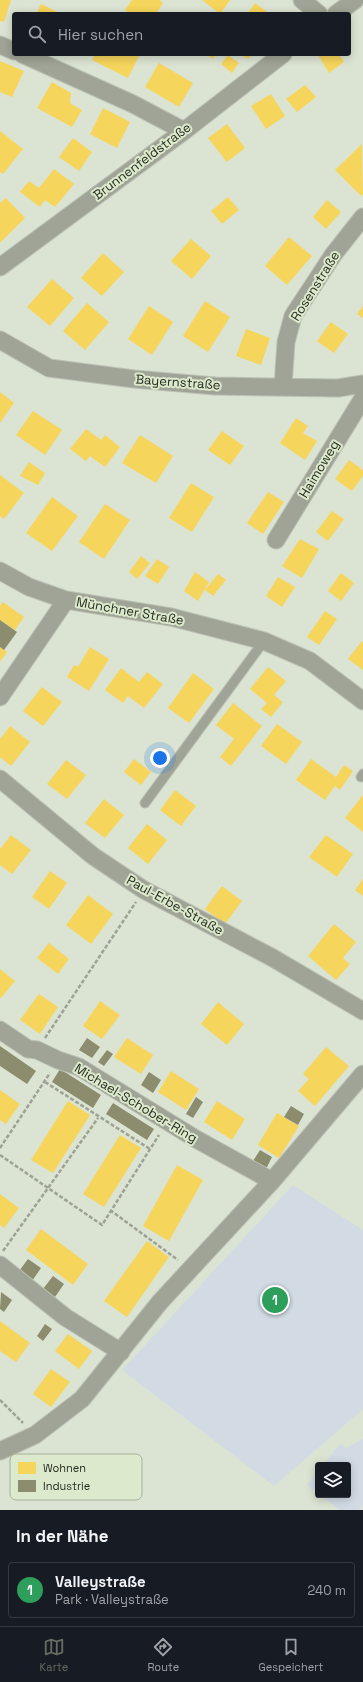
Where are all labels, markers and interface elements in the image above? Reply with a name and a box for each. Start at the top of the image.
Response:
search box [12,12,351,56]
icon: search [26,23,48,45]
text: Hier suchen [58,25,143,44]
street label: Brunnenfeldstraße [90,119,194,203]
street label: Rosenstraße [287,248,343,324]
street label: Bayernstraße [135,371,221,393]
street label: Haimoweg [295,437,343,501]
street label: Münchner Straße [75,593,185,629]
your location [150,748,170,768]
street label: Paul-Erbe-Straße [124,871,226,939]
street label: Michael-Schober-Ring [71,1060,201,1146]
pin: 1 [262,1285,288,1315]
legend [10,1454,142,1500]
text: Wohnen [43,1461,86,1475]
map controls [315,1462,351,1498]
button: layers [315,1462,351,1498]
text: Industrie [43,1479,90,1493]
text: In der Nähe [16,1525,108,1547]
text: Valleystraße [55,1572,146,1591]
text: 1 [27,1582,33,1599]
text: 240 m [308,1582,346,1599]
text: Park · Valleystraße [55,1591,169,1608]
tab: Karte [40,1636,68,1674]
tab: Route [147,1636,179,1674]
tab: Gespeichert [258,1636,323,1674]

